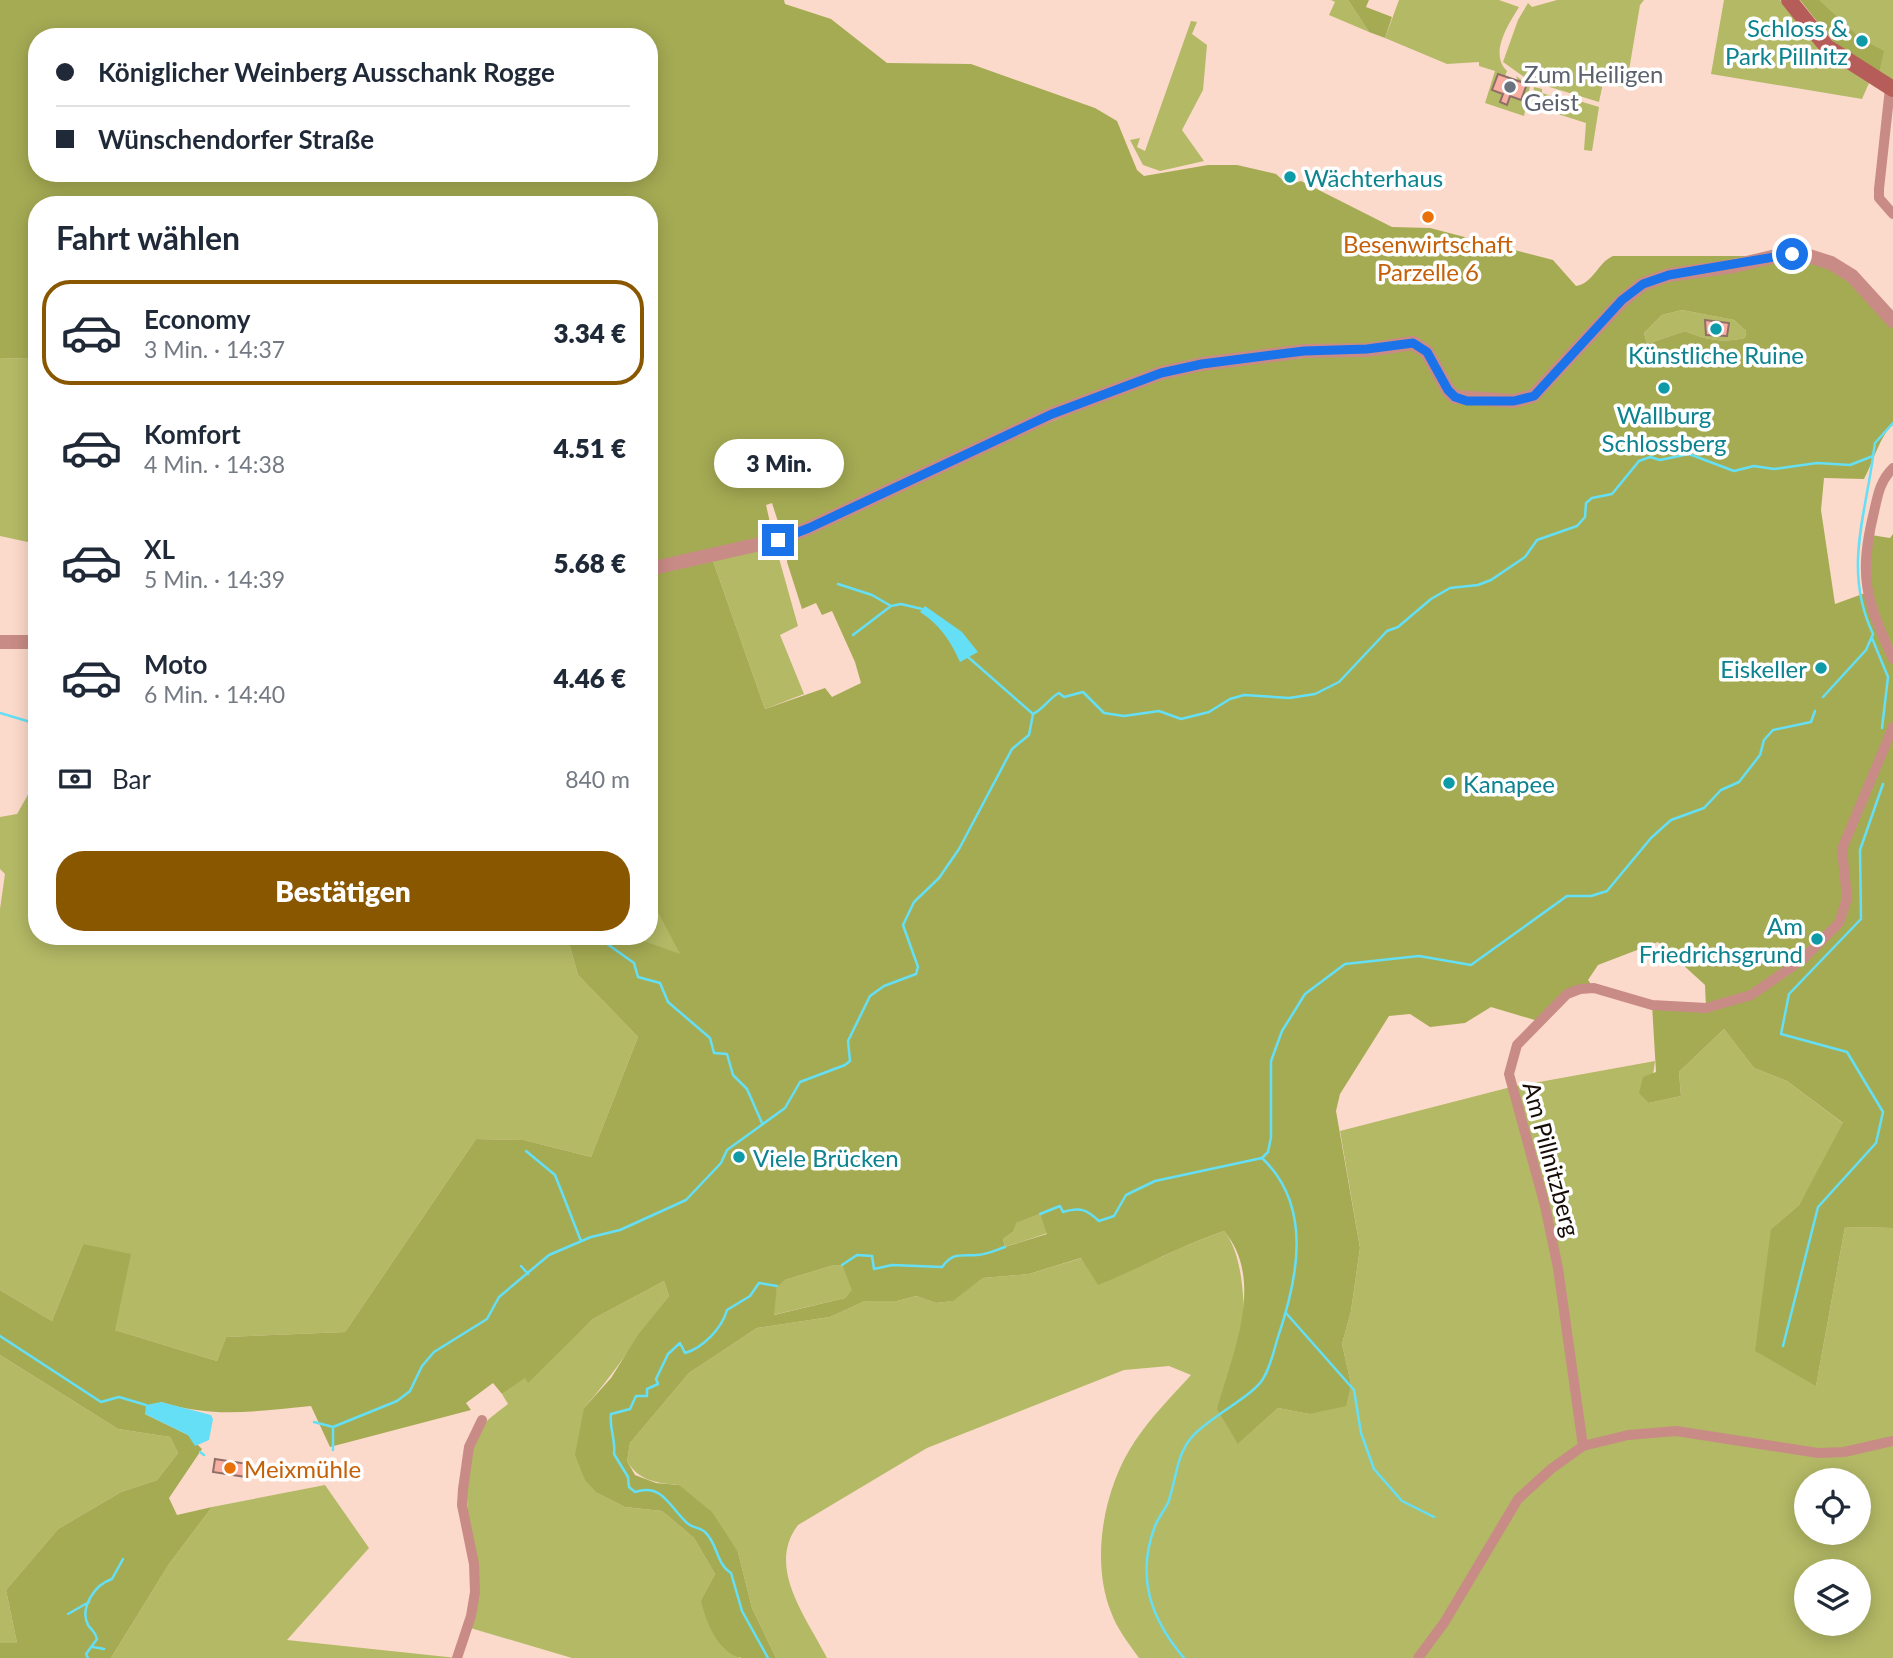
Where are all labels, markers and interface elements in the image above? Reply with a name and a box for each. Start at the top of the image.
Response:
place label: Schloss & Park Pillnitz [1725,13,1848,70]
marker: Schloss & Park Pillnitz [1854,33,1870,49]
text: Königlicher Weinberg Ausschank Rogge [98,56,555,88]
place label: Zum Heiligen Geist [1524,59,1663,116]
marker: Zum Heiligen Geist [1502,79,1518,95]
text: Wünschendorfer Straße [98,123,374,155]
place label: Wächterhaus [1304,163,1443,192]
marker: Wächterhaus [1282,169,1298,185]
marker: Besenwirtschaft Parzelle 6 [1420,209,1436,225]
text: Fahrt wählen [56,218,240,257]
place label: Besenwirtschaft Parzelle 6 [1343,229,1513,286]
route start [1776,238,1808,270]
icon: car [60,301,123,364]
text: Economy [144,303,250,335]
text: 3.34 € [553,317,626,349]
marker: Künstliche Ruine [1708,321,1724,337]
text: 3 Min. · 14:37 [144,335,285,363]
place label: Künstliche Ruine [1628,340,1804,369]
marker: Wallburg Schlossberg [1656,380,1672,396]
place label: Wallburg Schlossberg [1602,400,1726,457]
icon: car [60,416,123,479]
text: Komfort [144,418,241,450]
text: 4.51 € [553,432,626,464]
callout: 3 Min. [713,438,843,488]
text: 3 Min. [746,449,812,477]
text: 4 Min. · 14:38 [144,450,285,478]
route end [762,524,794,556]
icon: car [60,531,123,594]
text: XL [144,533,175,565]
text: 5.68 € [553,547,626,579]
text: 5 Min. · 14:39 [144,565,285,593]
icon: car [60,646,123,709]
text: Moto [144,648,207,680]
place label: Eiskeller [1720,654,1807,683]
marker: Eiskeller [1813,660,1829,676]
text: 4.46 € [553,662,626,694]
text: 6 Min. · 14:40 [144,680,285,708]
icon: cash [56,760,94,798]
text: Bar [112,763,151,795]
text: 840 m [565,765,630,793]
place label: Kanapee [1463,769,1555,798]
marker: Kanapee [1441,775,1457,791]
button: Bestätigen [56,851,630,931]
place label: Am Friedrichsgrund [1639,911,1803,968]
marker: Am Friedrichsgrund [1809,931,1825,947]
street label: Am Pillnitzberg [1517,1078,1587,1240]
place label: Viele Brücken [753,1143,899,1172]
marker: Viele Brücken [731,1149,747,1165]
place label: Meixmühle [244,1454,361,1483]
marker: Meixmühle [222,1460,238,1476]
map controls [1794,1468,1871,1636]
button: locate [1794,1468,1871,1545]
button: layers [1794,1559,1871,1636]

